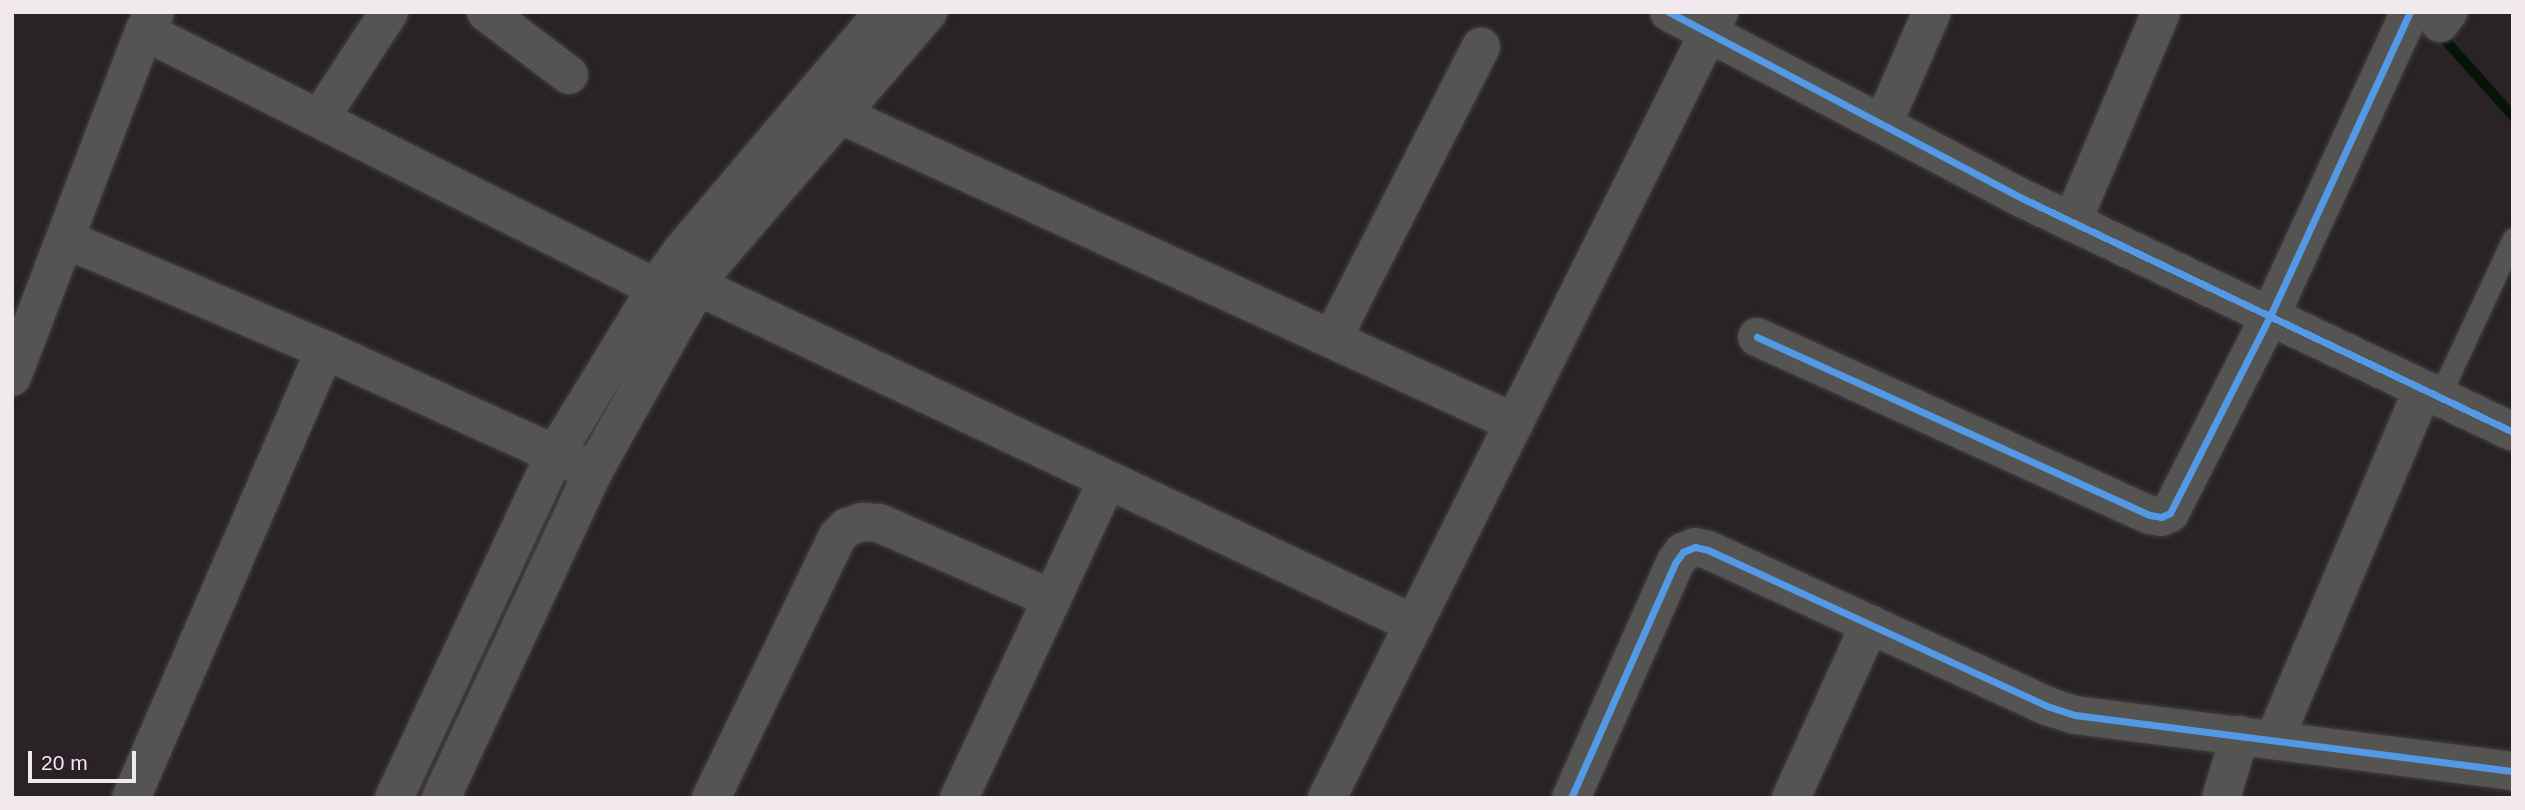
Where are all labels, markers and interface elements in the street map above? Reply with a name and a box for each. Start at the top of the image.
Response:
scale bar [32,736,140,780]
text: 20 m [41,751,88,774]

